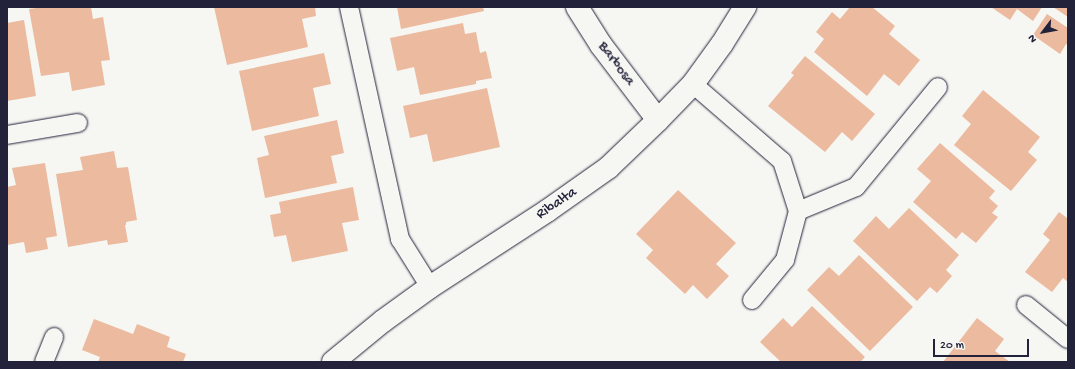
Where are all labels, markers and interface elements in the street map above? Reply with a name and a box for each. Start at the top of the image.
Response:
north arrow [1023,12,1063,52]
text: N [1026,32,1040,45]
street label: Barbosa [594,38,638,90]
street label: Ribalta [533,184,581,224]
scale bar [935,331,1031,357]
text: 20 m [940,339,964,353]

